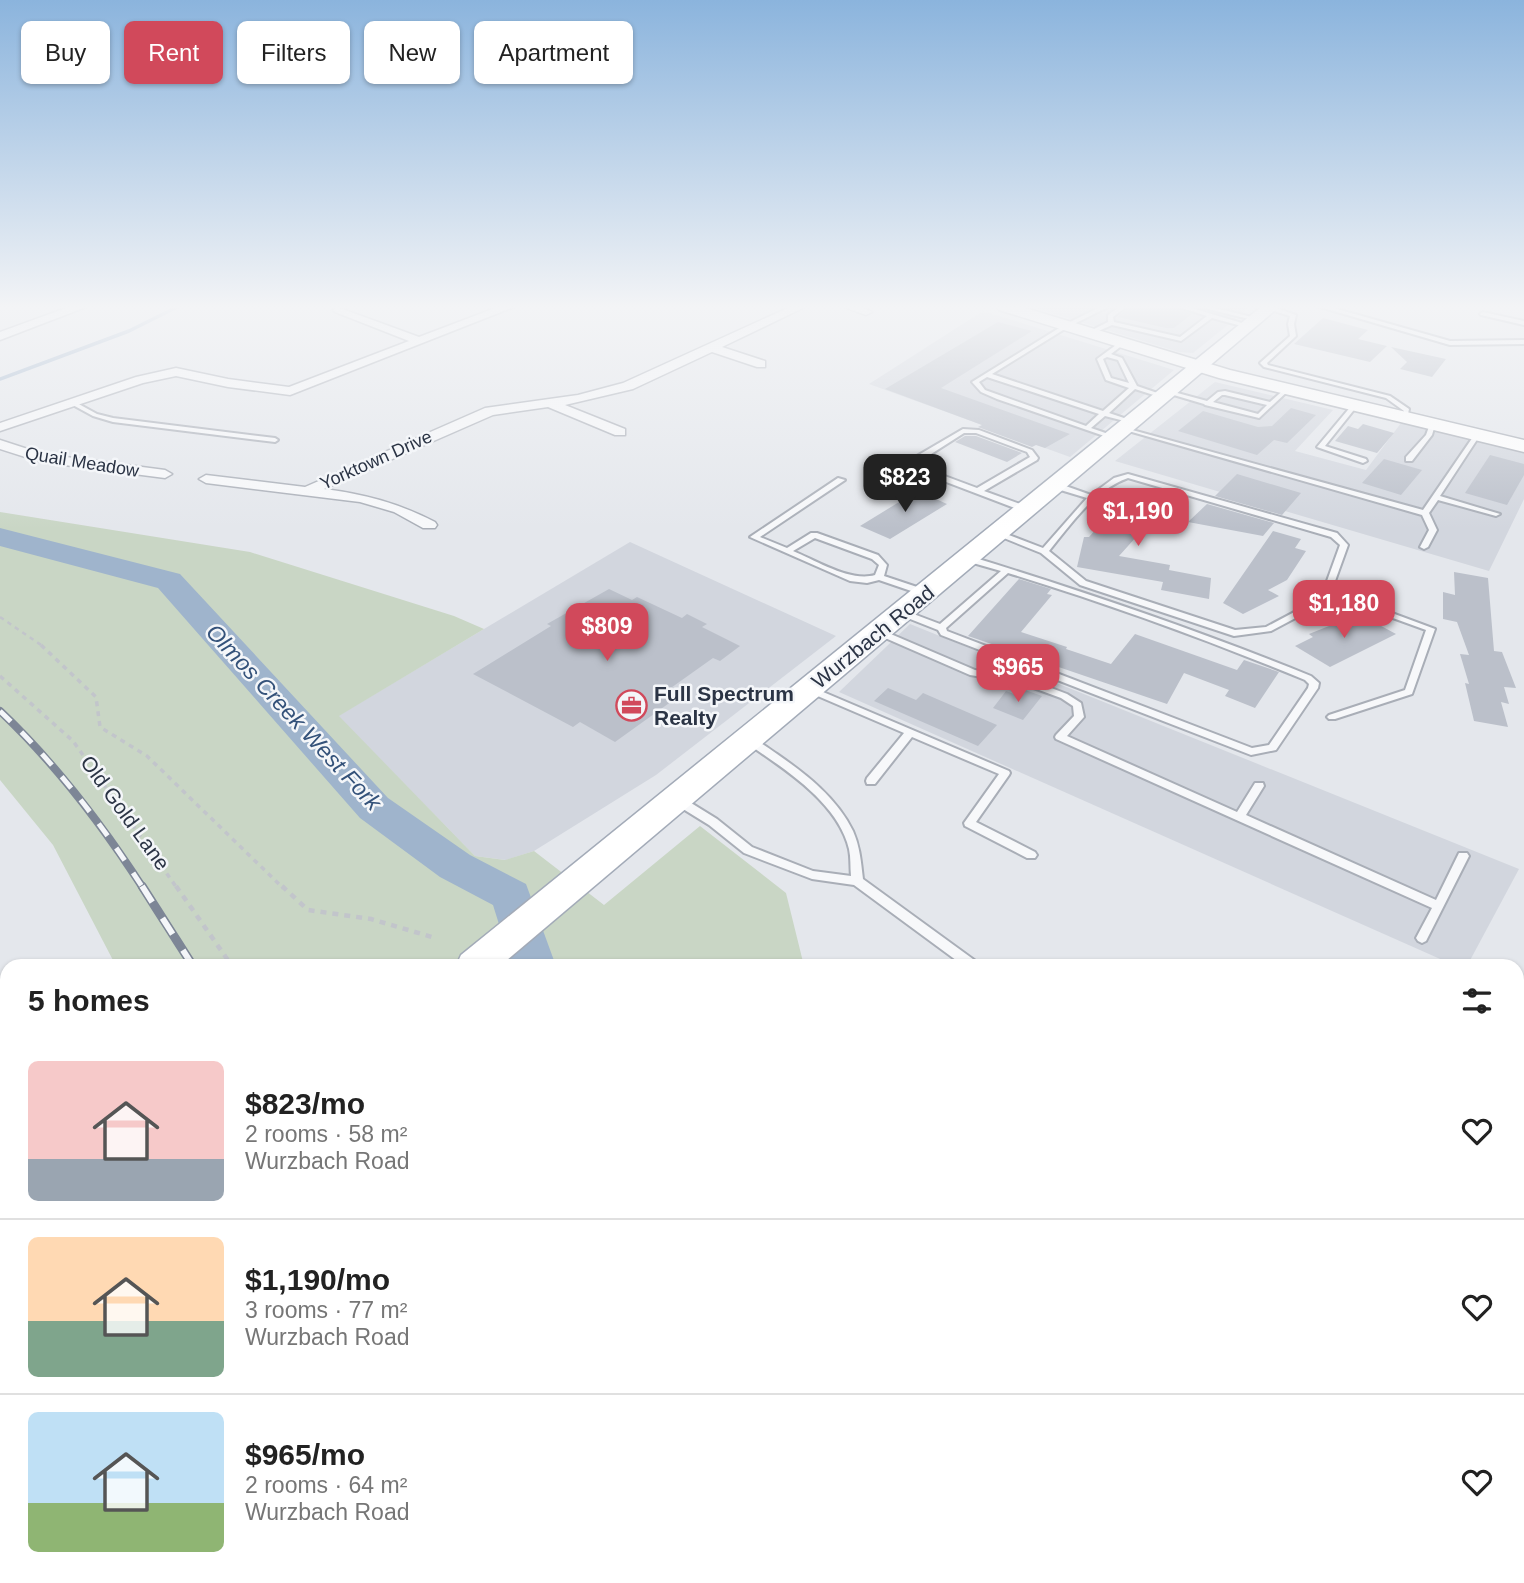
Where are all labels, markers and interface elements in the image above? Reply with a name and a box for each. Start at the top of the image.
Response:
chip: Buy [21,21,110,84]
chip: Rent [124,21,223,84]
chip: Filters [237,21,350,84]
chip: New [364,21,460,84]
chip: Apartment [474,21,633,84]
street label: Yorktown Drive [317,426,435,494]
street label: Quail Meadow [24,443,141,481]
pin: $823 [864,454,946,514]
text: $823 [879,464,931,490]
pin: $1,190 [1081,489,1195,548]
text: $1,190 [1103,498,1173,524]
street label: Wurzbach Road [807,580,938,693]
pin: $1,180 [1287,580,1401,640]
text: $1,180 [1309,590,1379,616]
pin: $809 [566,604,648,663]
text: $809 [581,613,633,639]
water label: Olmos Creek West Fork [201,619,388,817]
pin: $965 [977,644,1059,704]
text: $965 [992,654,1044,680]
place label: Full Spectrum Realty [654,682,794,729]
office icon: Full Spectrum Realty [614,689,648,723]
street label: Old Gold Lane [76,751,175,874]
icon: filters [1458,982,1496,1020]
text: 5 homes [28,984,150,1017]
text: $823/mo [245,1087,365,1120]
icon: home [84,1089,168,1173]
icon: heart [1458,1112,1496,1150]
text: 2 rooms · 58 m² [245,1121,407,1147]
text: Wurzbach Road [245,1148,410,1174]
text: $1,190/mo [245,1263,390,1296]
icon: home [84,1265,168,1349]
icon: heart [1458,1288,1496,1326]
text: 3 rooms · 77 m² [245,1297,407,1323]
text: Wurzbach Road [245,1324,410,1350]
text: $965/mo [245,1438,365,1471]
icon: home [84,1440,168,1524]
icon: heart [1458,1463,1496,1501]
text: 2 rooms · 64 m² [245,1472,407,1498]
text: Wurzbach Road [245,1499,410,1525]

